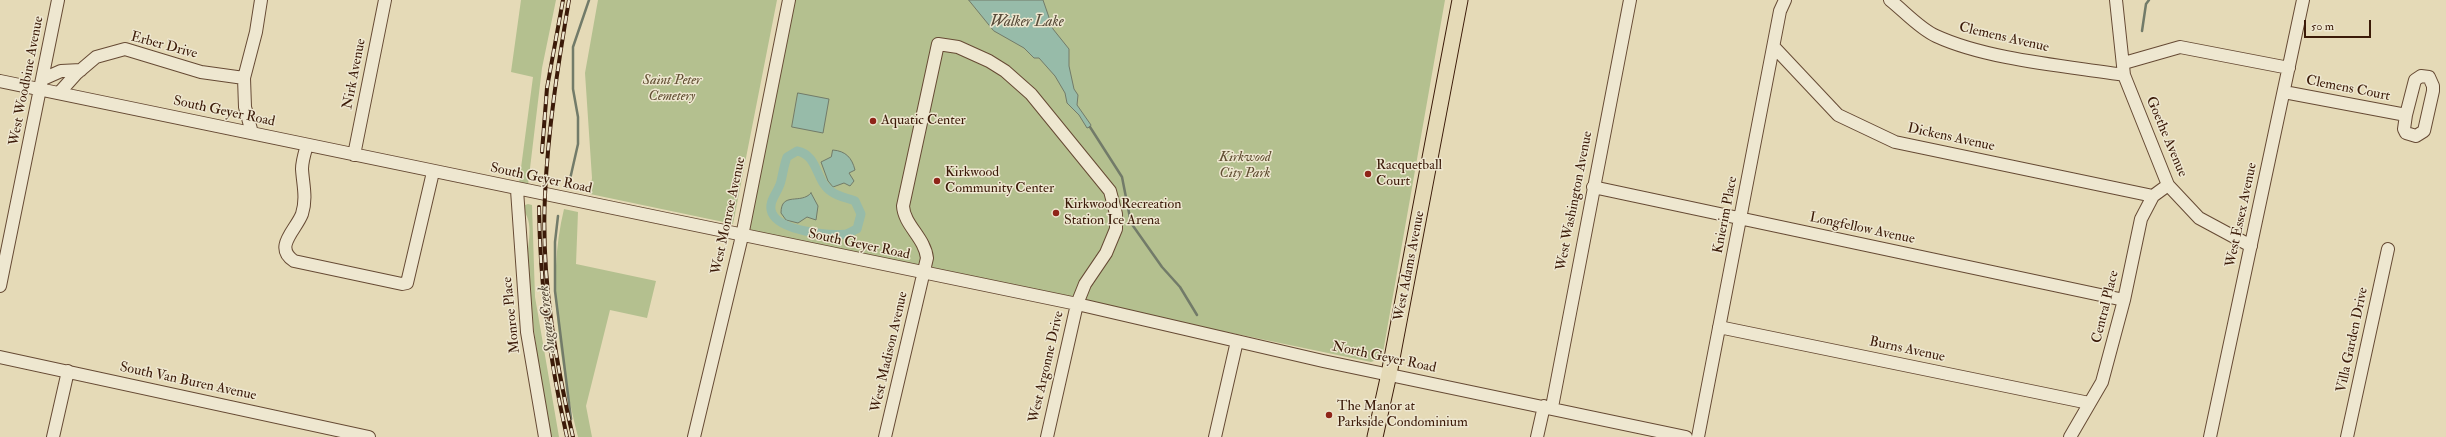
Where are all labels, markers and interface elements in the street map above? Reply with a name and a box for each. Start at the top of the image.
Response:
scale bar [2306,12,2373,38]
water label: Walker Lake [990,14,1064,32]
street label: West Woodbine Avenue [6,15,48,147]
street label: Clemens Avenue [1957,19,2051,57]
text: 50 m [2311,19,2334,34]
street label: Erber Drive [129,29,199,63]
street label: Nirk Avenue [340,37,370,111]
park label: Saint Peter Cemetery [643,73,701,106]
street label: Clemens Court [2305,73,2391,105]
street label: South Geyer Road [172,93,276,131]
street label: Goethe Avenue [2142,94,2190,180]
place label: Aquatic Center [881,113,966,129]
marker: Aquatic Center [868,116,878,126]
street label: Dickens Avenue [1906,121,1996,155]
street label: West Washington Avenue [1553,130,1597,272]
park label: Kirkwood City Park [1219,150,1271,182]
street label: West Monroe Avenue [708,156,750,276]
place label: Racquetball Court [1376,158,1442,190]
street label: South Geyer Road [489,160,593,198]
street label: West Essex Avenue [2223,161,2261,269]
place label: Kirkwood Community Center [945,165,1054,198]
marker: Racquetball Court [1363,169,1373,179]
street label: Knierim Place [1710,175,1742,255]
marker: Kirkwood Community Center [932,176,942,186]
place label: Kirkwood Recreation Station Ice Arena [1064,197,1181,230]
marker: Kirkwood Recreation Station Ice Arena [1051,208,1061,218]
street label: West Adams Avenue [1391,210,1429,322]
street label: Longfellow Avenue [1808,210,1916,248]
street label: South Geyer Road [807,226,911,264]
street label: Central Place [2089,269,2123,345]
street label: Monroe Place [500,276,524,354]
water label: Sugar Creek [535,284,561,354]
street label: Villa Garden Drive [2334,286,2372,394]
street label: West Madison Avenue [868,290,912,414]
street label: West Argonne Drive [1026,310,1068,424]
street label: Burns Avenue [1868,334,1946,366]
street label: North Geyer Road [1330,339,1438,377]
street label: South Van Buren Avenue [118,359,258,405]
place label: The Manor at Parkside Condominium [1337,399,1468,432]
marker: The Manor at Parkside Condominium [1324,410,1334,420]

